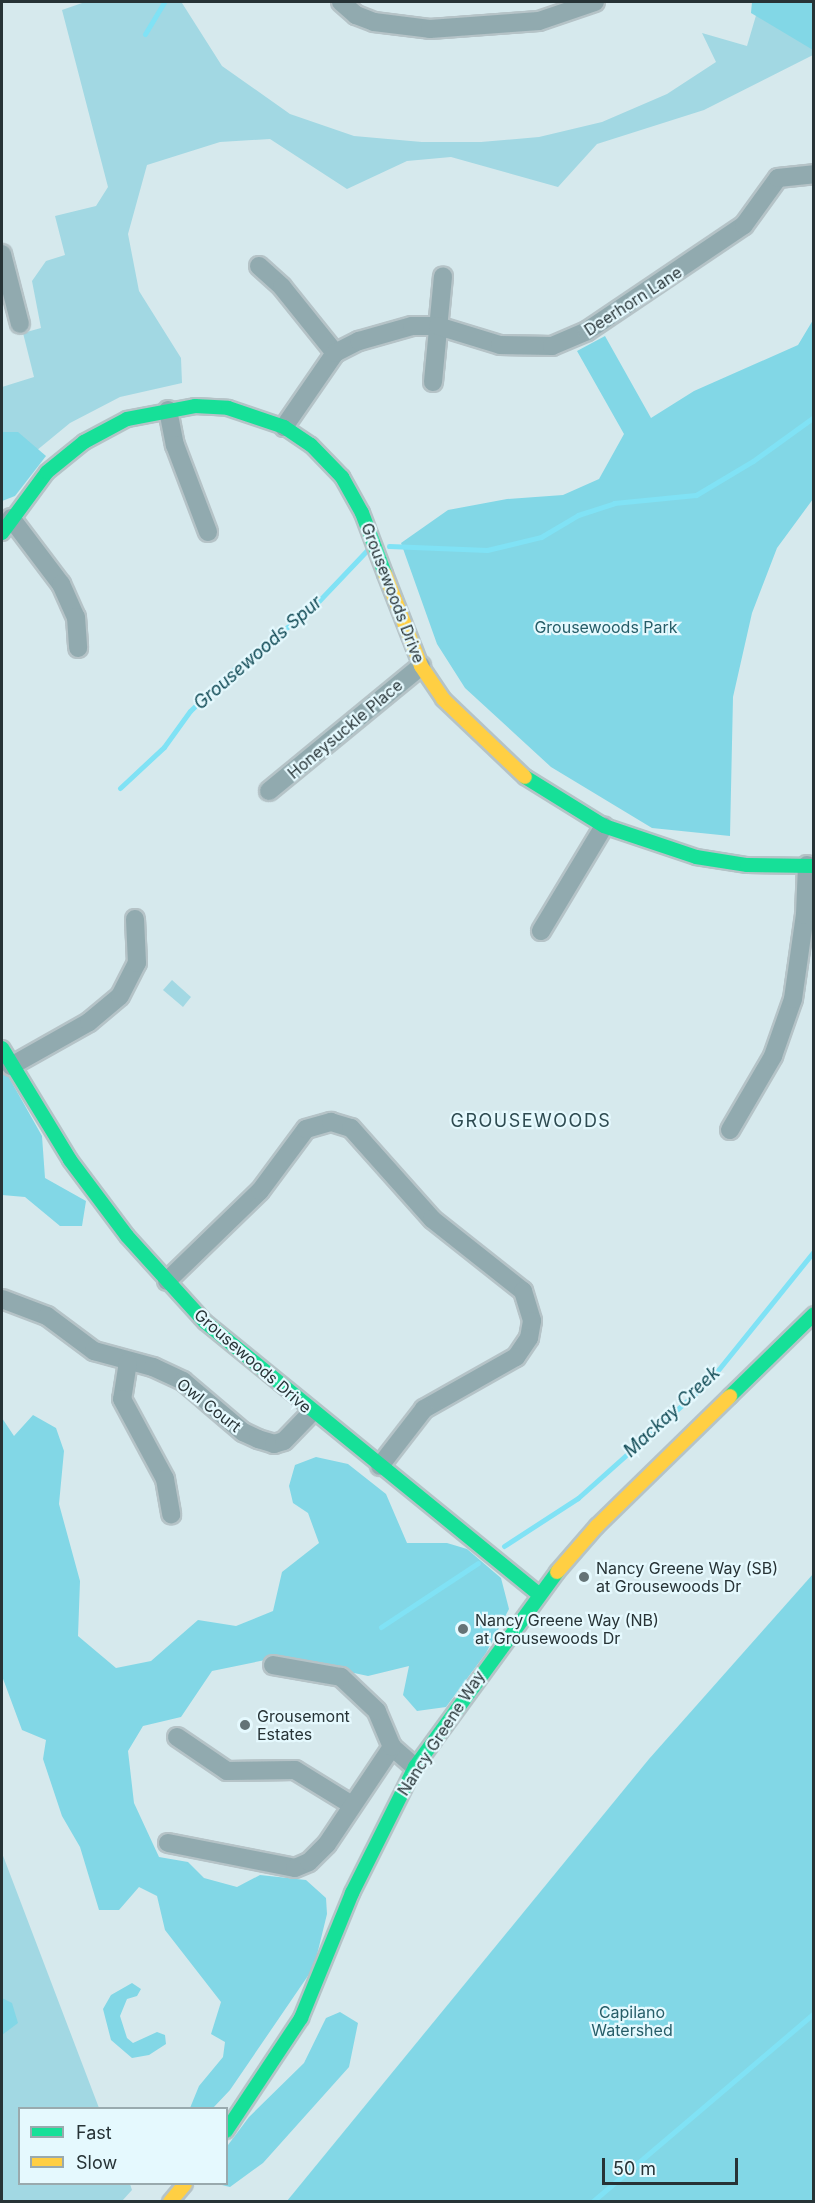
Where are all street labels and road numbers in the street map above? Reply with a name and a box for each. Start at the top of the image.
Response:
street label: Deerhorn Lane [581,262,685,340]
street label: Grousewoods Drive [357,520,429,666]
street label: Honeysuckle Place [284,675,406,783]
street label: Grousewoods Drive [191,1305,315,1417]
street label: Owl Court [173,1374,245,1436]
street label: Nancy Greene Way [393,1667,489,1799]

